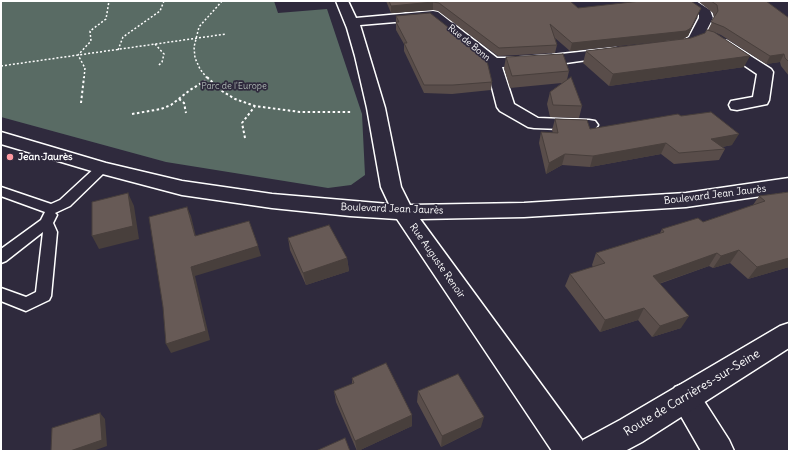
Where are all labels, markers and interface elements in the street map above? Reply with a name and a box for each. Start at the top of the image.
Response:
street label: Rue de Bonn [446,23,492,63]
park label: Parc de l'Europe [201,81,267,91]
place label: Jean Jaurès [18,151,73,163]
marker: Jean Jaurès [5,152,15,162]
street label: Boulevard Jean Jaurès [663,183,767,207]
street label: Boulevard Jean Jaurès [340,201,444,217]
street label: Rue Auguste Renoir [407,221,467,301]
street label: Route de Carrières-sur-Seine [621,347,763,439]

